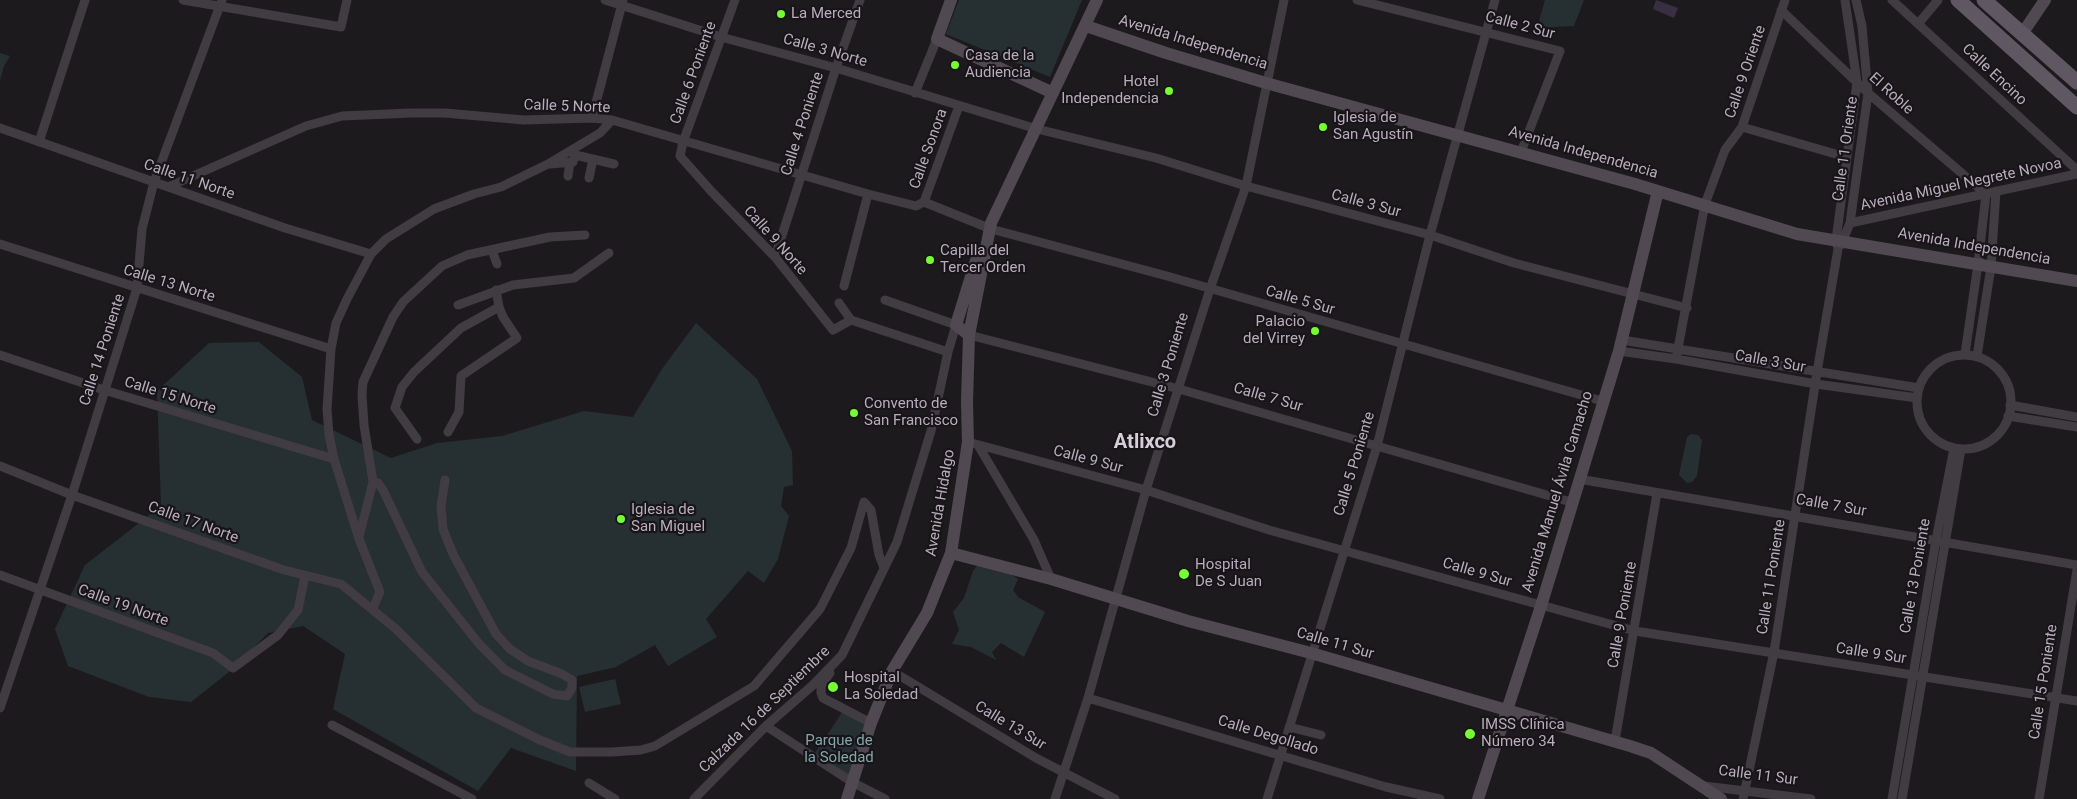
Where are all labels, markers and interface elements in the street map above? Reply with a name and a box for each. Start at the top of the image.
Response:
place label: La Merced [791,5,861,23]
marker: La Merced [775,8,787,20]
street label: Calle 2 Sur [1483,8,1557,44]
street label: Avenida Independencia [1116,12,1270,74]
street label: Calle 6 Poniente [667,19,721,127]
street label: Calle 9 Oriente [1722,23,1770,121]
street label: Calle 3 Norte [781,30,869,72]
street label: Calle Encino [1958,40,2030,110]
place label: Casa de la Audiencia [965,47,1034,82]
marker: Casa de la Audiencia [949,59,961,71]
street label: El Roble [1865,69,1917,119]
street label: Calle 4 Poniente [778,70,828,178]
place label: Hotel Independencia [1061,73,1159,108]
marker: Hotel Independencia [1163,85,1175,97]
street label: Calle 11 Oriente [1830,95,1862,203]
street label: Calle 5 Norte [523,96,611,118]
street label: Calle Sonora [906,106,952,192]
place label: Iglesia de San Agustín [1333,109,1413,144]
marker: Iglesia de San Agustín [1317,121,1329,133]
street label: Avenida Independencia [1506,123,1660,183]
street label: Avenida Miguel Negrete Novoa [1859,155,2063,215]
street label: Calle 11 Norte [141,156,237,204]
street label: Calle 3 Sur [1329,186,1403,222]
street label: Calle 9 Norte [739,203,811,279]
street label: Avenida Independencia [1896,225,2052,269]
place label: Capilla del Tercer Orden [940,242,1026,277]
marker: Capilla del Tercer Orden [924,254,936,266]
street label: Calle 13 Norte [121,261,217,307]
street label: Calle 5 Sur [1263,283,1337,319]
street label: Calle 14 Poniente [76,292,130,408]
street label: Calle 3 Poniente [1145,311,1193,419]
place label: Palacio del Virrey [1243,313,1305,348]
marker: Palacio del Virrey [1309,325,1321,337]
street label: Calle 3 Sur [1733,347,1807,377]
street label: Calle 15 Norte [122,373,218,419]
street label: Calle 7 Sur [1231,380,1305,416]
street label: Avenida Manuel Ávila Camacho [1519,389,1597,595]
place label: Convento de San Francisco [864,395,958,430]
marker: Convento de San Francisco [848,407,860,419]
street label: Calle 5 Poniente [1331,410,1379,518]
district label: Atlixco [1114,431,1176,455]
street label: Calle 9 Sur [1051,442,1125,478]
street label: Avenida Hidalgo [923,448,959,558]
street label: Calle 7 Sur [1794,491,1868,521]
street label: Calle 17 Norte [145,498,241,548]
place label: Iglesia de San Miguel [631,501,705,536]
marker: Iglesia de San Miguel [615,513,627,525]
street label: Calle 13 Poniente [1897,517,1935,635]
street label: Calle 11 Poniente [1754,518,1790,636]
street label: Calle 9 Sur [1440,555,1514,591]
place label: Hospital De S Juan [1195,556,1262,591]
street label: Calle 9 Poniente [1605,560,1641,670]
marker: Hospital De S Juan [1177,567,1191,581]
street label: Calle 19 Norte [75,581,171,631]
street label: Calle 15 Poniente [2026,623,2062,741]
street label: Calle 11 Sur [1294,624,1376,664]
street label: Calle 9 Sur [1834,640,1908,668]
street label: Calzada 16 de Septiembre [696,643,834,777]
place label: Hospital La Soledad [844,669,918,704]
marker: Hospital La Soledad [826,680,840,694]
street label: Calle 13 Sur [971,698,1049,754]
street label: Calle Degollado [1216,712,1320,760]
place label: IMSS Clínica Número 34 [1481,716,1565,751]
marker: IMSS Clínica Número 34 [1463,727,1477,741]
park label: Parque de la Soledad [804,732,874,767]
street label: Calle 11 Sur [1717,762,1799,790]

